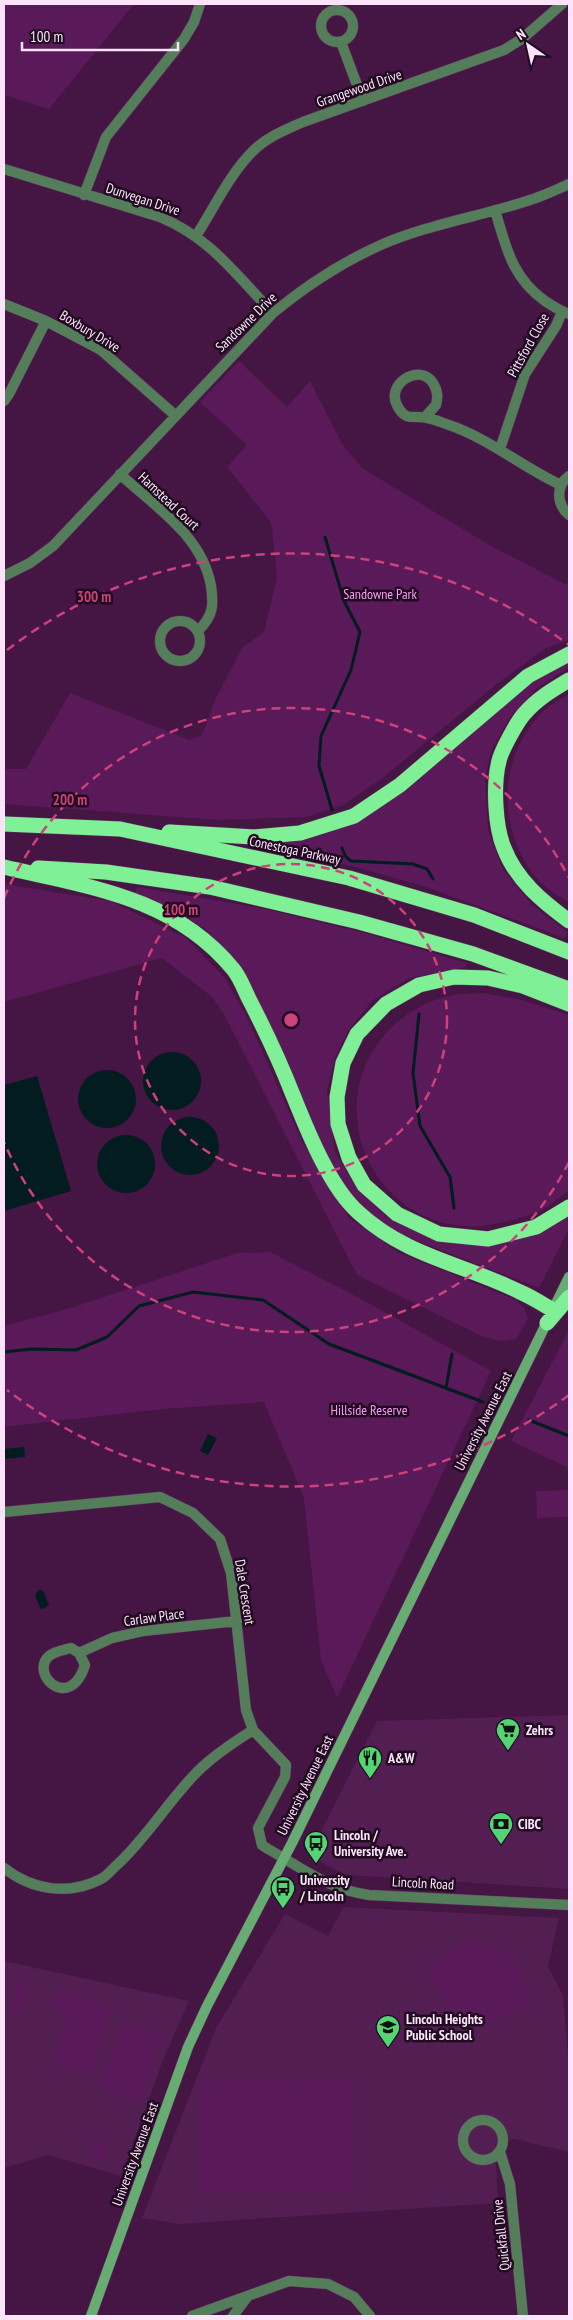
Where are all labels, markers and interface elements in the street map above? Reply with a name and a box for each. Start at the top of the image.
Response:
scale bar [22,20,179,52]
north arrow [503,20,553,70]
text: N [513,25,529,44]
text: 100 m [30,27,63,46]
street label: Grangewood Drive [314,65,404,111]
street label: Dunvegan Drive [104,179,183,220]
street label: Sandowne Drive [212,288,281,356]
street label: Boxbury Drive [56,306,124,356]
street label: Pittsford Close [503,310,553,380]
street label: Hamstead Court [135,468,203,534]
park label: Sandowne Park [343,585,417,603]
text: 300 m [77,587,111,606]
text: 200 m [53,790,87,809]
street label: Conestoga Parkway [248,832,343,869]
text: 100 m [164,900,198,919]
centre of rings [282,1011,300,1029]
street label: University Avenue East [450,1368,516,1474]
park label: Hillside Reserve [330,1401,408,1419]
street label: Dale Crescent [231,1558,259,1626]
street label: Carlaw Place [122,1604,186,1630]
supermarket icon: Zehrs [495,1717,521,1751]
place label: Zehrs [526,1721,553,1739]
street label: University Avenue East [273,1732,337,1838]
restaurant icon: A&W [357,1745,383,1779]
place label: A&W [387,1749,415,1767]
bank icon: CIBC [488,1811,514,1845]
place label: CIBC [518,1815,542,1833]
place label: Lincoln / University Ave. [334,1826,406,1860]
bus stop icon: Lincoln / University Ave. [303,1830,329,1864]
place label: University / Lincoln [299,1871,350,1905]
street label: Lincoln Road [392,1872,454,1894]
bus stop icon: University / Lincoln [270,1875,296,1909]
place label: Lincoln Heights Public School [406,2010,483,2044]
school or university icon: Lincoln Heights Public School [375,2014,401,2048]
street label: University Avenue East [108,2100,162,2208]
street label: Quickfall Drive [488,2198,514,2271]

